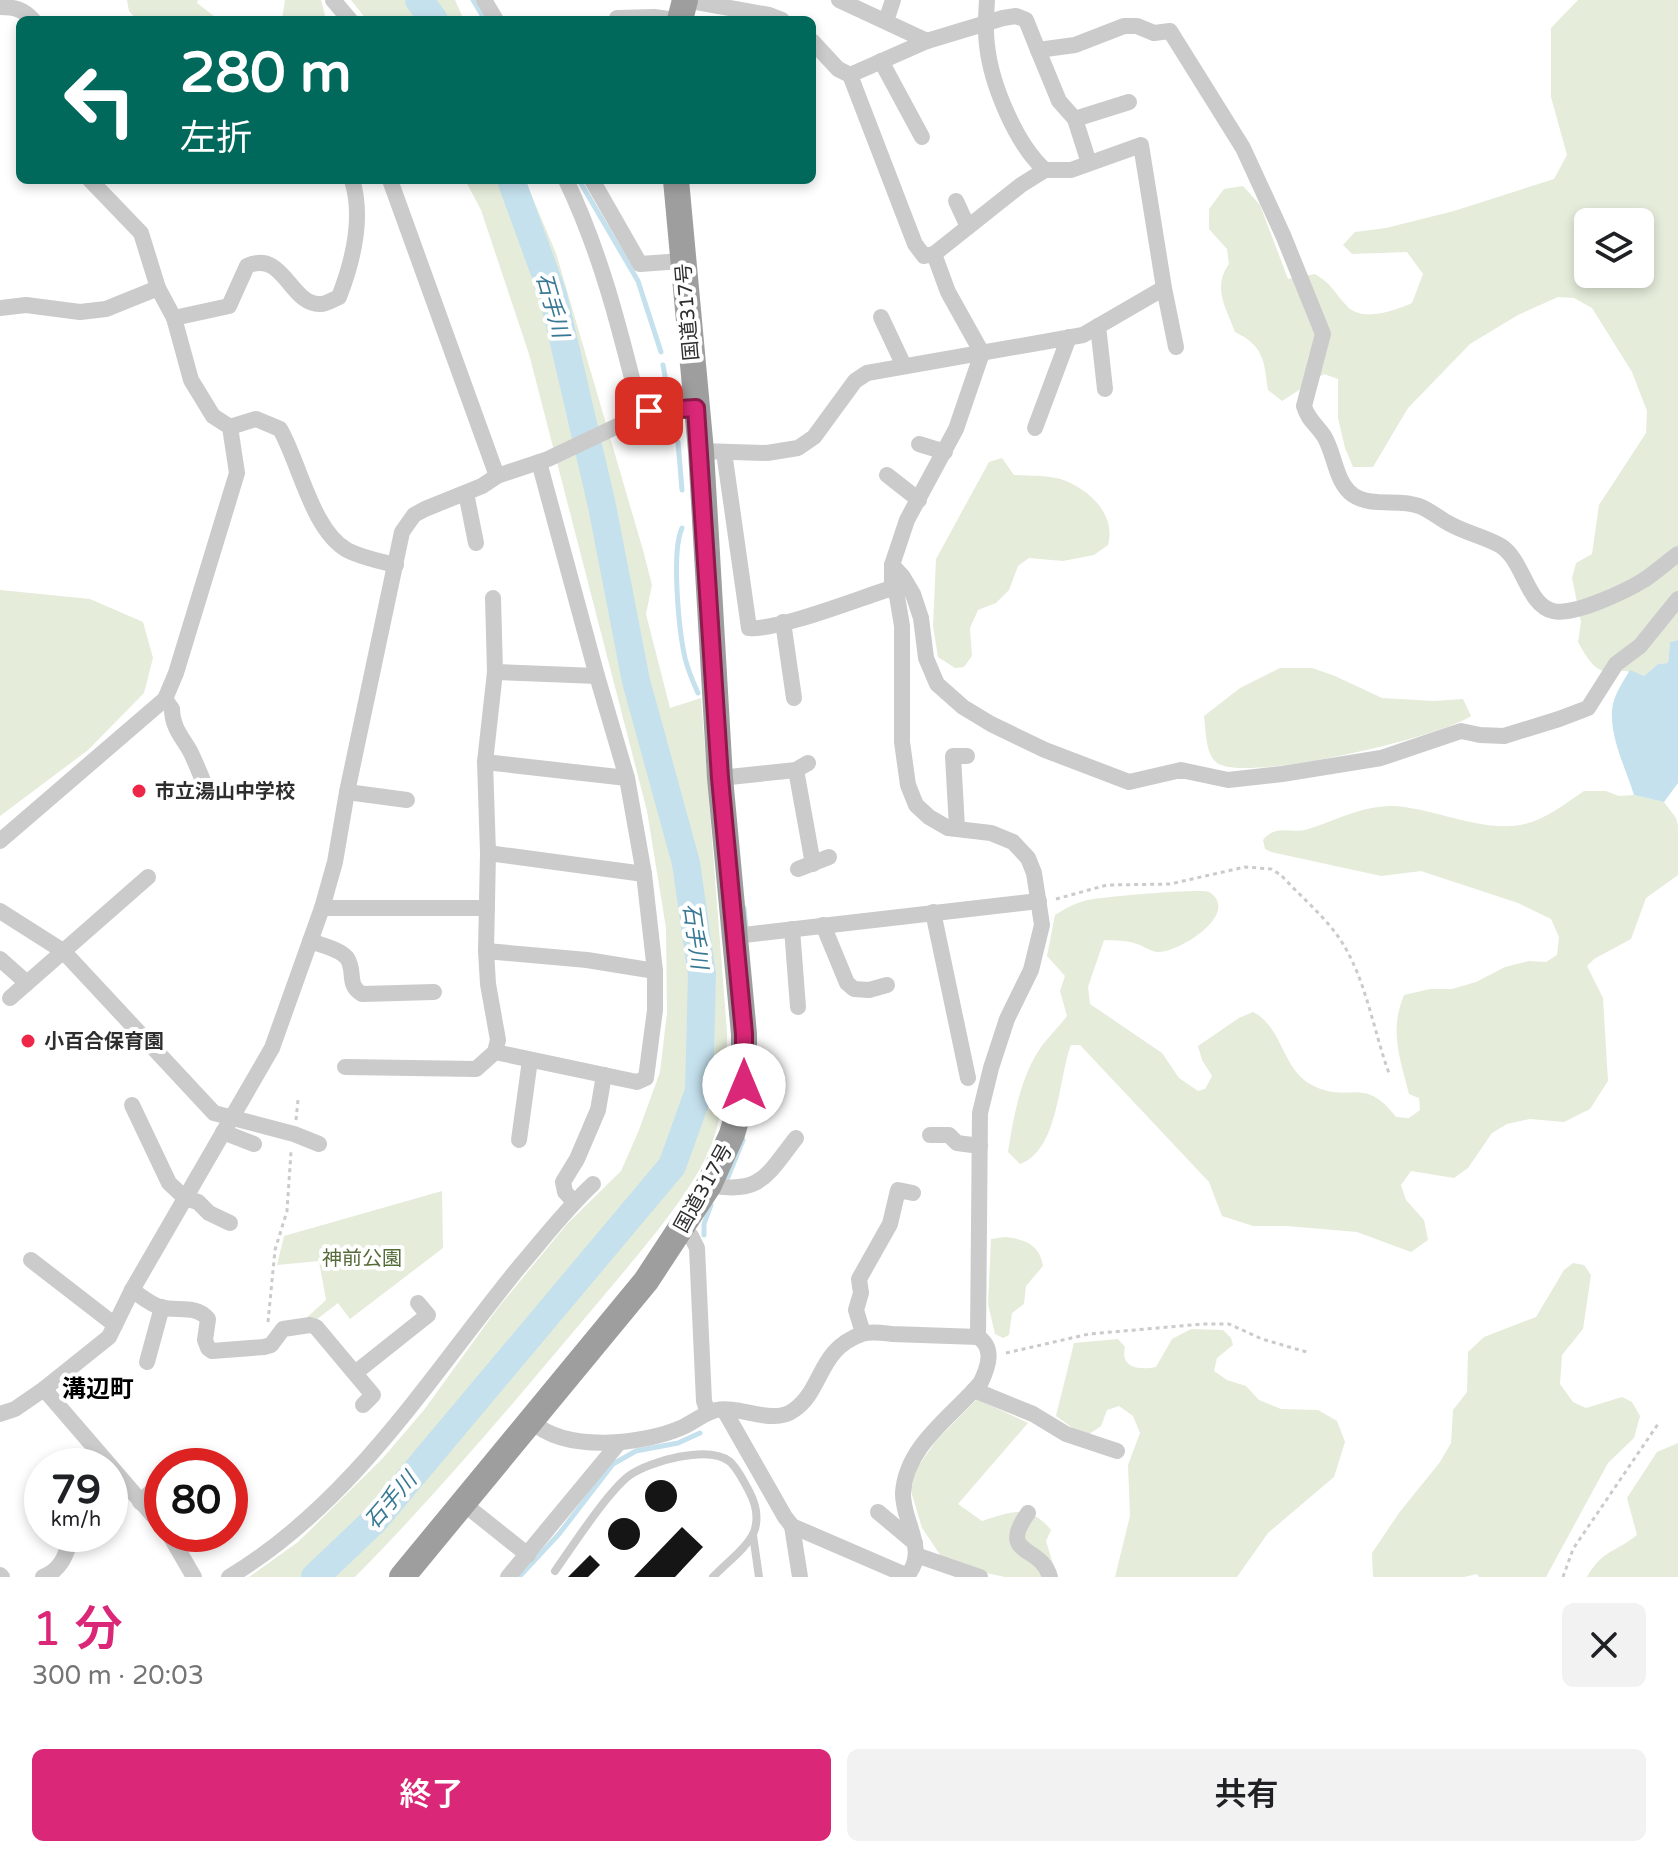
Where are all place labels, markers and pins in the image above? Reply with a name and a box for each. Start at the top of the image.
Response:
pin [615,377,683,445]
place label: 市立湯山中学校 [155,780,295,804]
marker: 市立湯山中学校 [130,782,148,800]
place label: 小百合保育園 [44,1030,164,1054]
marker: 小百合保育園 [19,1032,37,1050]

